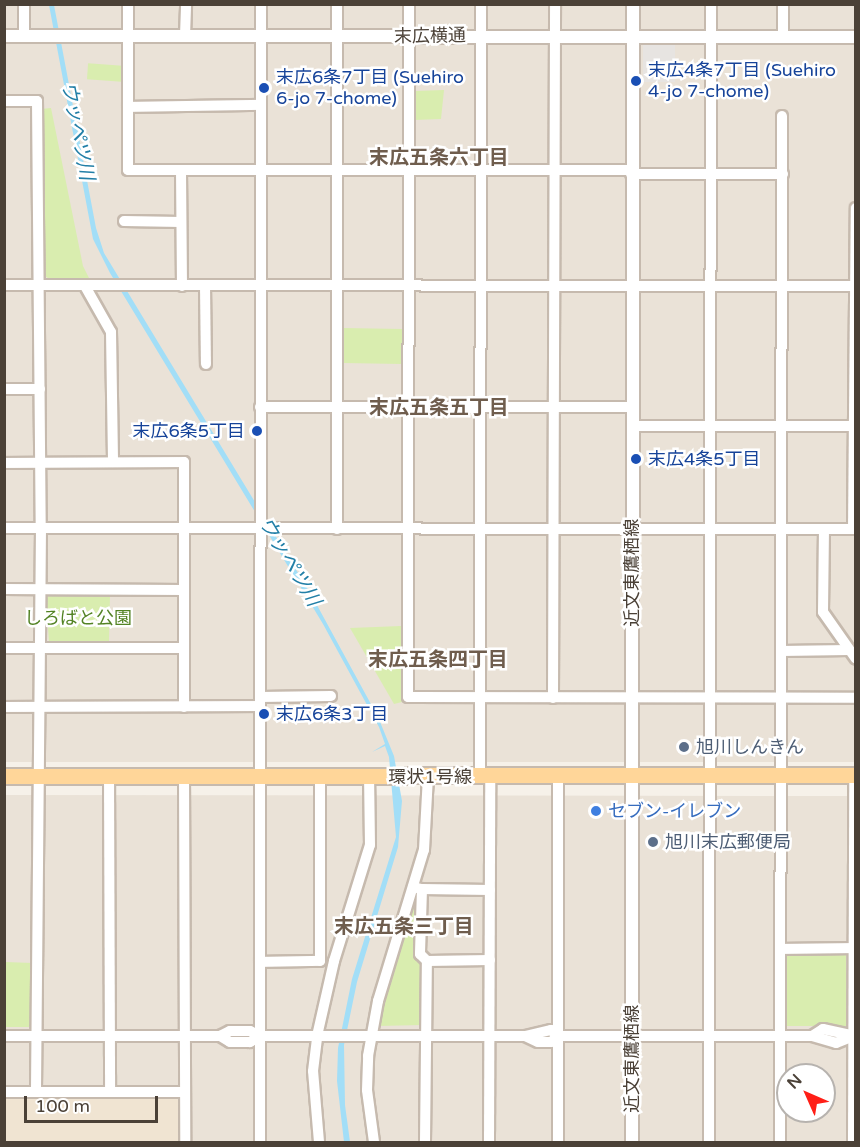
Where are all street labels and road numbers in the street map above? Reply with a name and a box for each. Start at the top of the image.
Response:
street label: 末広横通 [394,25,466,47]
street label: 近文東鷹栖線 [621,519,643,627]
street label: 環状1号線 [388,766,472,788]
street label: 近文東鷹栖線 [621,1005,643,1113]

